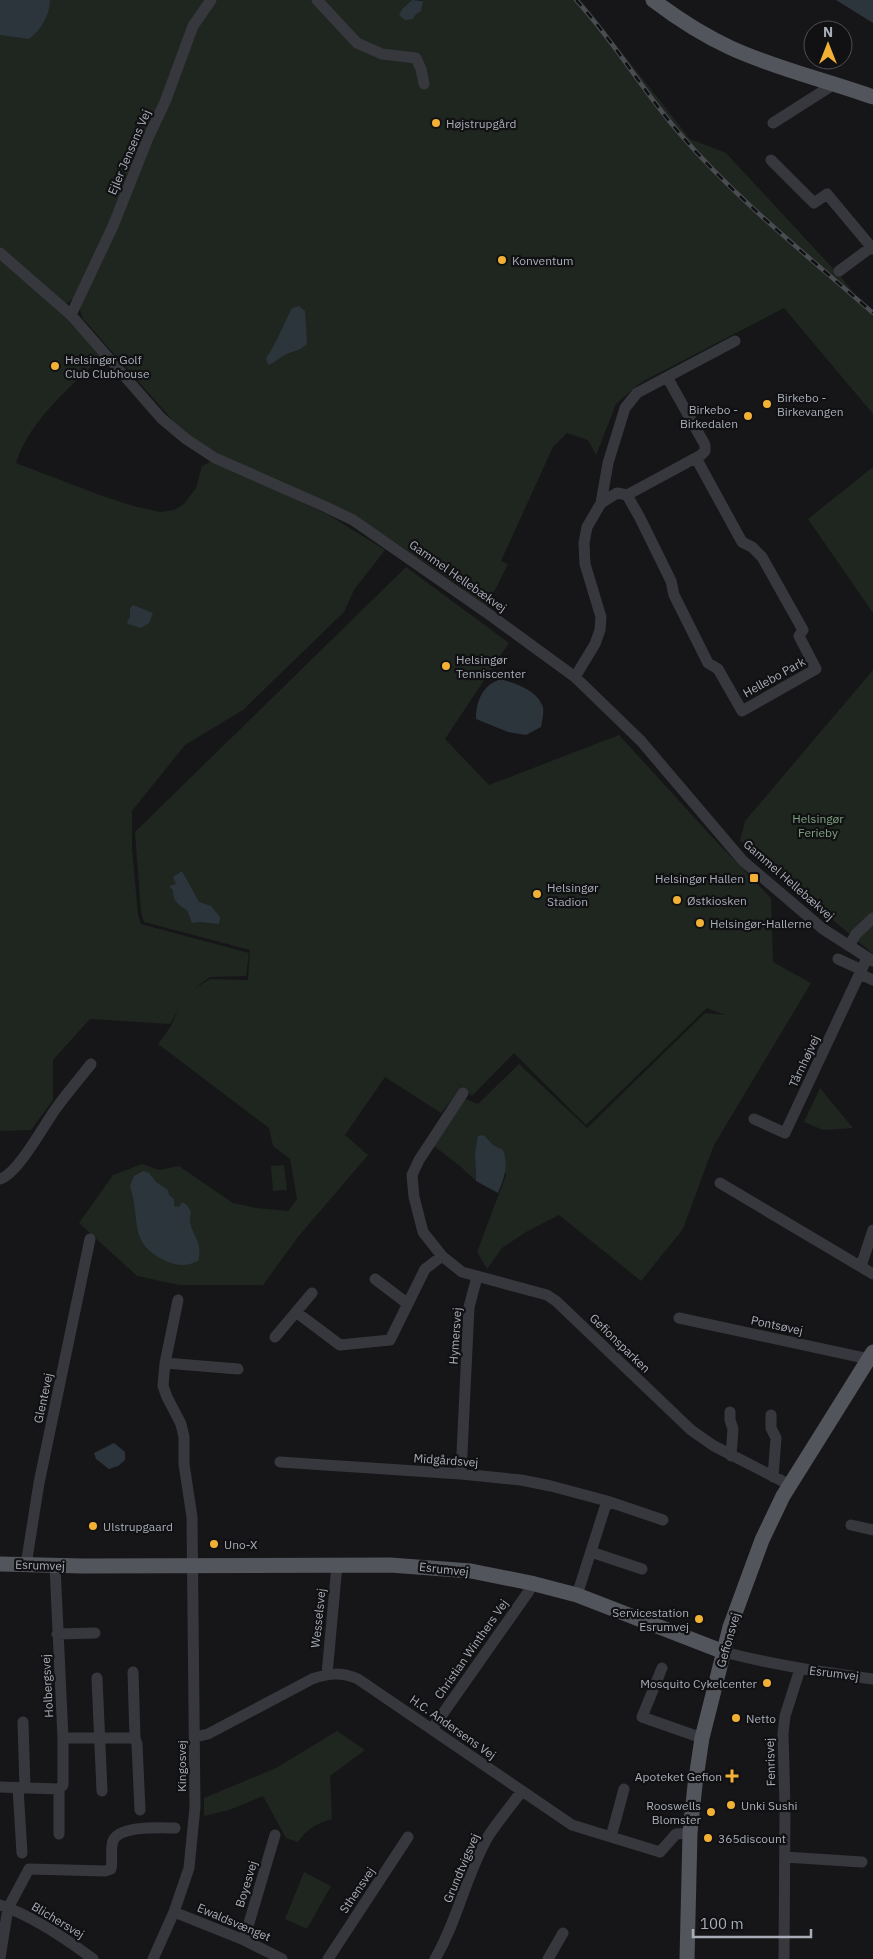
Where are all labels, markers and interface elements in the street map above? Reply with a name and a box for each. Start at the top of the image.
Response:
north arrow [803,20,853,70]
text: N [823,23,833,41]
street label: Ejler Jensens Vej [104,107,154,197]
place label: Højstrupgård [446,116,516,131]
marker: Højstrupgård [430,117,442,129]
place label: Konventum [512,253,573,268]
marker: Konventum [496,254,508,266]
place label: Helsingør Golf Club Clubhouse [65,352,150,381]
marker: Helsingør Golf Club Clubhouse [49,360,61,372]
place label: Birkebo - Birkevangen [777,390,844,419]
marker: Birkebo - Birkevangen [761,398,773,410]
place label: Birkebo - Birkedalen [680,402,738,431]
marker: Birkebo - Birkedalen [742,410,754,422]
street label: Gammel Hellebækvej [406,537,510,615]
place label: Helsingør Tenniscenter [456,652,526,681]
street label: Hellebo Park [740,653,808,700]
marker: Helsingør Tenniscenter [440,660,452,672]
park label: Helsingør Ferieby [792,811,844,840]
street label: Gammel Hellebækvej [741,836,837,924]
place label: Helsingør Hallen [655,871,744,886]
marker: Helsingør Hallen [748,872,760,884]
place label: Helsingør Stadion [547,880,599,909]
marker: Helsingør Stadion [531,888,543,900]
place label: Østkiosken [687,893,747,908]
marker: Østkiosken [671,894,683,906]
place label: Helsingør-Hallerne [710,916,812,931]
marker: Helsingør-Hallerne [694,917,706,929]
street label: Tårnhøjvej [785,1033,823,1089]
street label: Hymersvej [446,1307,464,1365]
street label: Gefionsparken [587,1310,653,1376]
street label: Pontsøvej [750,1312,804,1338]
street label: Glentevej [30,1371,56,1425]
street label: Midgårdsvej [413,1450,479,1470]
place label: Ulstrupgaard [103,1519,173,1534]
marker: Ulstrupgaard [87,1520,99,1532]
place label: Uno-X [224,1537,258,1552]
marker: Uno-X [208,1538,220,1550]
street label: Esrumvej [15,1557,65,1573]
street label: Esrumvej [418,1559,470,1579]
street label: Wesselsvej [307,1588,329,1648]
street label: Christian Winthers Vej [431,1596,511,1702]
place label: Servicestation Esrumvej [612,1605,689,1634]
street label: Gefionsvej [713,1611,743,1669]
marker: Servicestation Esrumvej [693,1613,705,1625]
street label: Holbergsvej [38,1654,56,1718]
street label: Esrumvej [808,1663,860,1683]
place label: Mosquito Cykelcenter [640,1676,758,1691]
marker: Mosquito Cykelcenter [761,1677,773,1689]
street label: H.C. Andersens Vej [407,1692,499,1762]
place label: Netto [746,1711,776,1726]
marker: Netto [730,1712,742,1724]
street label: Fenrisvej [762,1738,778,1786]
street label: Kingosvej [174,1740,189,1792]
place label: Apoteket Gefion [635,1769,722,1784]
marker: Apoteket Gefion [726,1770,738,1782]
place label: Rooswells Blomster [646,1798,702,1827]
place label: Unki Sushi [741,1798,798,1813]
marker: Unki Sushi [725,1799,737,1811]
marker: Rooswells Blomster [705,1806,717,1818]
street label: Grundtvigsvej [440,1831,482,1905]
place label: 365discount [718,1831,786,1846]
marker: 365discount [702,1832,714,1844]
street label: Boyesvej [232,1859,260,1909]
street label: Sthensvej [336,1864,378,1916]
street label: Blichersvej [29,1898,87,1942]
street label: Ewaldsvænget [195,1900,273,1944]
scale bar [693,1906,810,1938]
text: 100 m [700,1914,744,1933]

